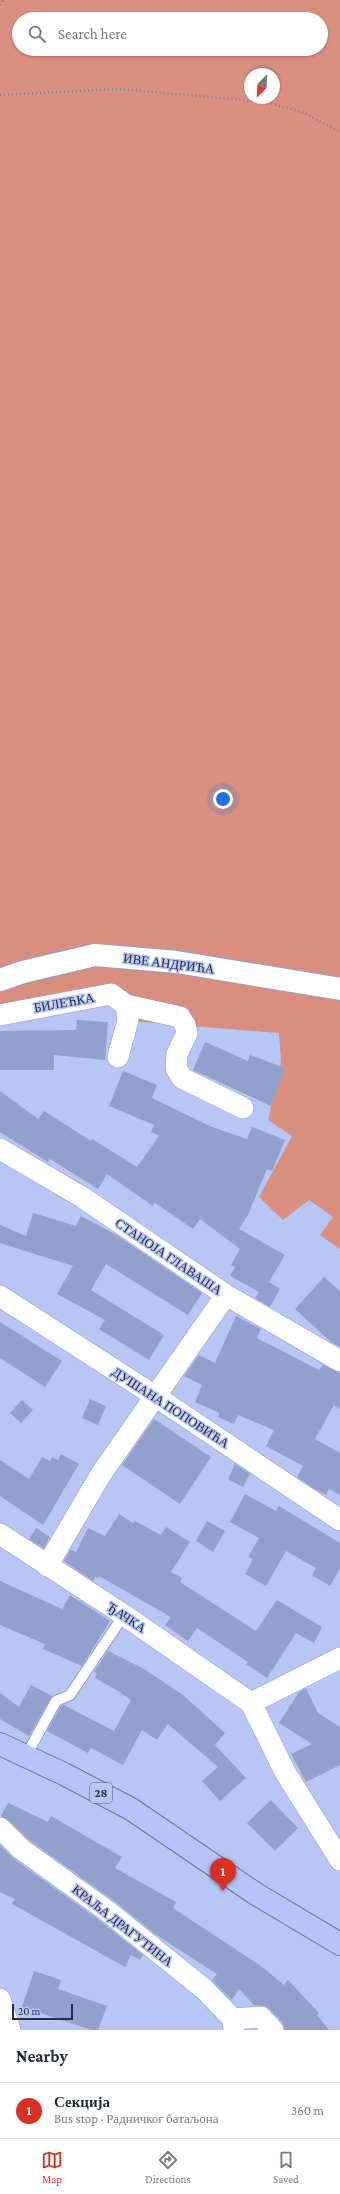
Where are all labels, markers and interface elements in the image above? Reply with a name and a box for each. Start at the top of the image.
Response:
search box [12,12,328,56]
icon: search [26,23,48,45]
text: Search here [58,26,127,42]
north arrow [244,68,280,104]
your location [213,789,233,809]
street label: ИВЕ АНДРИЋА [122,950,216,977]
street label: БИЛЕЋКА [33,990,96,1015]
street label: СТАНОЈА ГЛАВАША [113,1215,225,1298]
street label: ДУШАНА ПОПОВИЋА [109,1364,233,1451]
street label: ЂАЧКА [104,1599,150,1636]
road number: 28 [90,1783,112,1803]
pin: 1 [210,1858,236,1891]
street label: КРАЉА ДРАГУТИНА [69,1881,176,1970]
scale bar [12,2002,73,2021]
text: 20 m [18,2005,40,2017]
text: Nearby [16,2047,68,2066]
text: Секција [54,2094,110,2110]
text: 1 [27,2103,31,2118]
text: 360 m [291,2103,324,2118]
text: Bus stop · Радничког батаљона [54,2111,218,2126]
tab: Map [41,2149,63,2185]
tab: Directions [145,2149,191,2185]
tab: Saved [273,2149,299,2185]

